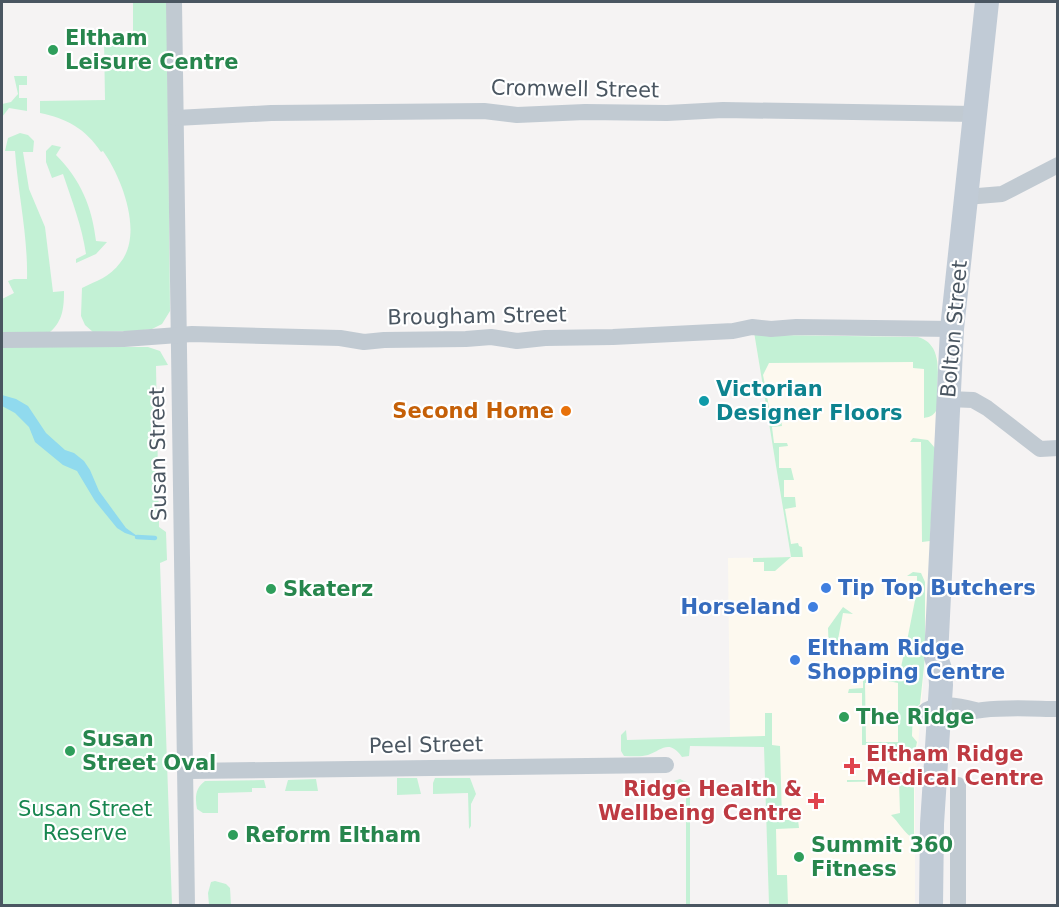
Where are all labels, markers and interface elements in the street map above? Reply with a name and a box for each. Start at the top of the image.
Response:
place label: Eltham Leisure Centre [65,26,238,74]
marker: Eltham Leisure Centre [46,43,60,57]
street label: Cromwell Street [491,76,659,102]
street label: Bolton Street [936,259,972,399]
street label: Brougham Street [387,302,567,330]
place label: Victorian Designer Floors [716,377,903,425]
street label: Susan Street [145,387,171,521]
marker: Victorian Designer Floors [697,394,711,408]
place label: Second Home [392,399,554,423]
marker: Second Home [559,404,573,418]
place label: Tip Top Butchers [838,576,1036,600]
place label: Skaterz [283,577,373,601]
marker: Tip Top Butchers [819,581,833,595]
marker: Skaterz [264,582,278,596]
place label: Horseland [681,595,801,619]
marker: Horseland [806,600,820,614]
place label: Eltham Ridge Shopping Centre [807,636,1005,684]
marker: Eltham Ridge Shopping Centre [788,653,802,667]
place label: The Ridge [856,705,975,729]
marker: The Ridge [837,710,851,724]
place label: Susan Street Oval [82,727,216,775]
street label: Peel Street [369,732,483,758]
place label: Eltham Ridge Medical Centre [866,742,1044,790]
marker: Susan Street Oval [63,744,77,758]
marker: Eltham Ridge Medical Centre [843,757,861,775]
place label: Ridge Health & Wellbeing Centre [598,777,802,825]
marker: Ridge Health & Wellbeing Centre [807,792,825,810]
park label: Susan Street Reserve [18,797,152,845]
place label: Reform Eltham [245,823,421,847]
marker: Reform Eltham [226,828,240,842]
place label: Summit 360 Fitness [811,833,953,881]
marker: Summit 360 Fitness [792,850,806,864]

